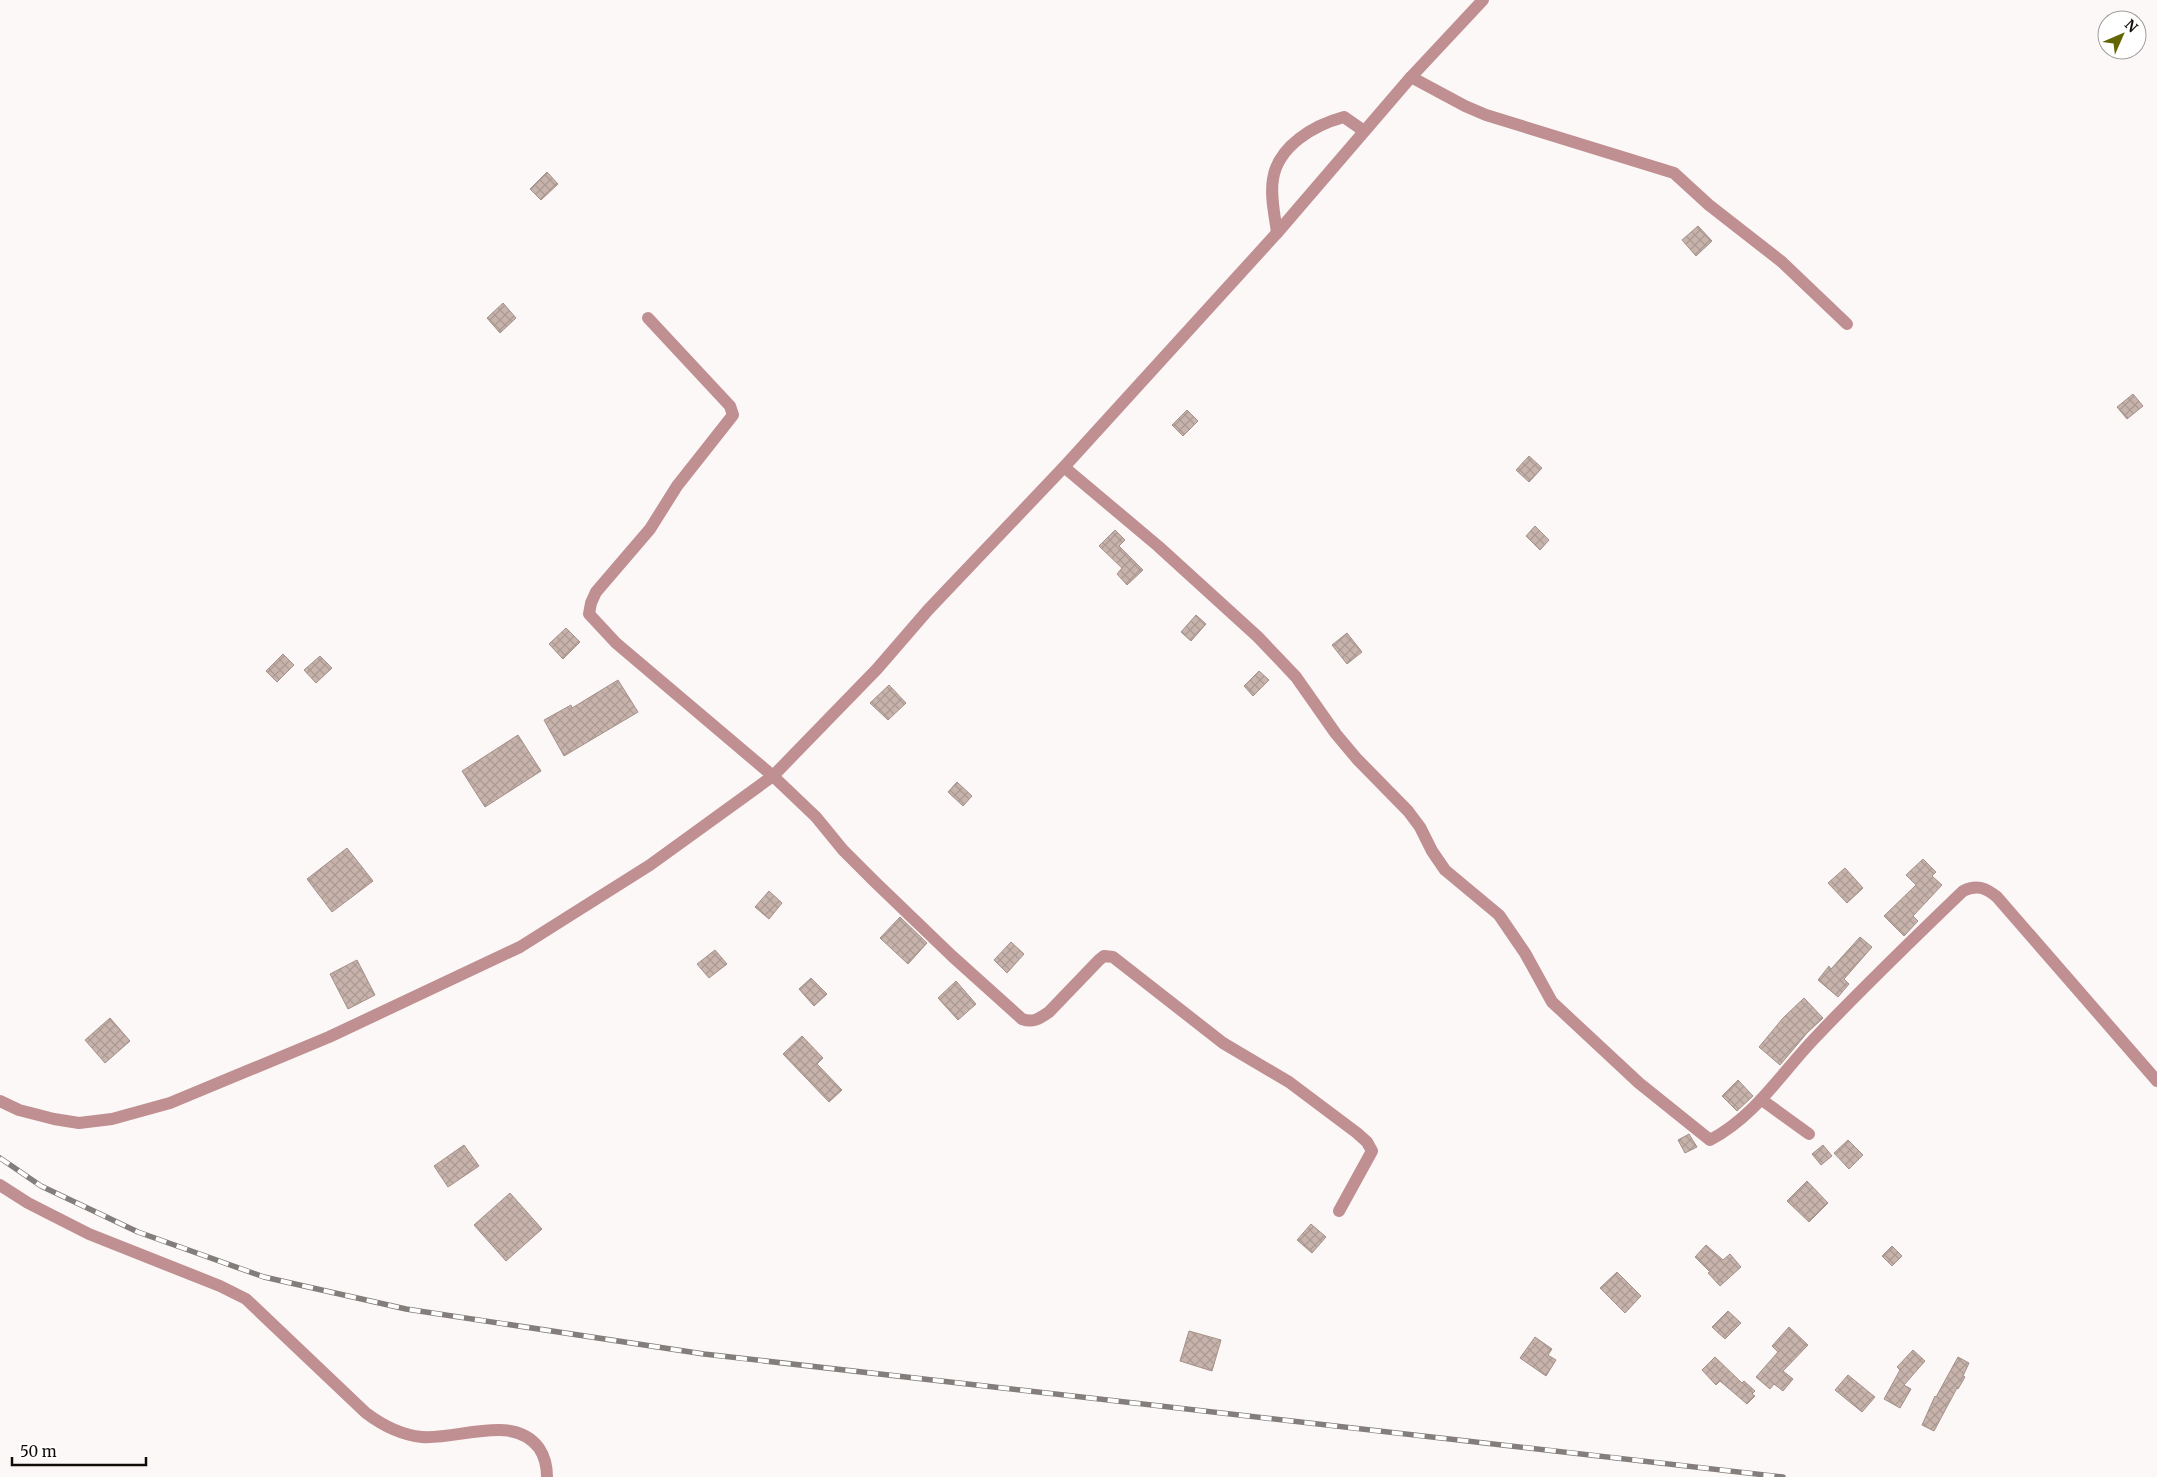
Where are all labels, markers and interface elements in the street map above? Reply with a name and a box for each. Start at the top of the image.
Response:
north arrow [2097,10,2147,60]
text: N [2121,16,2141,36]
scale bar [12,1434,146,1466]
text: 50 m [20,1442,57,1461]

